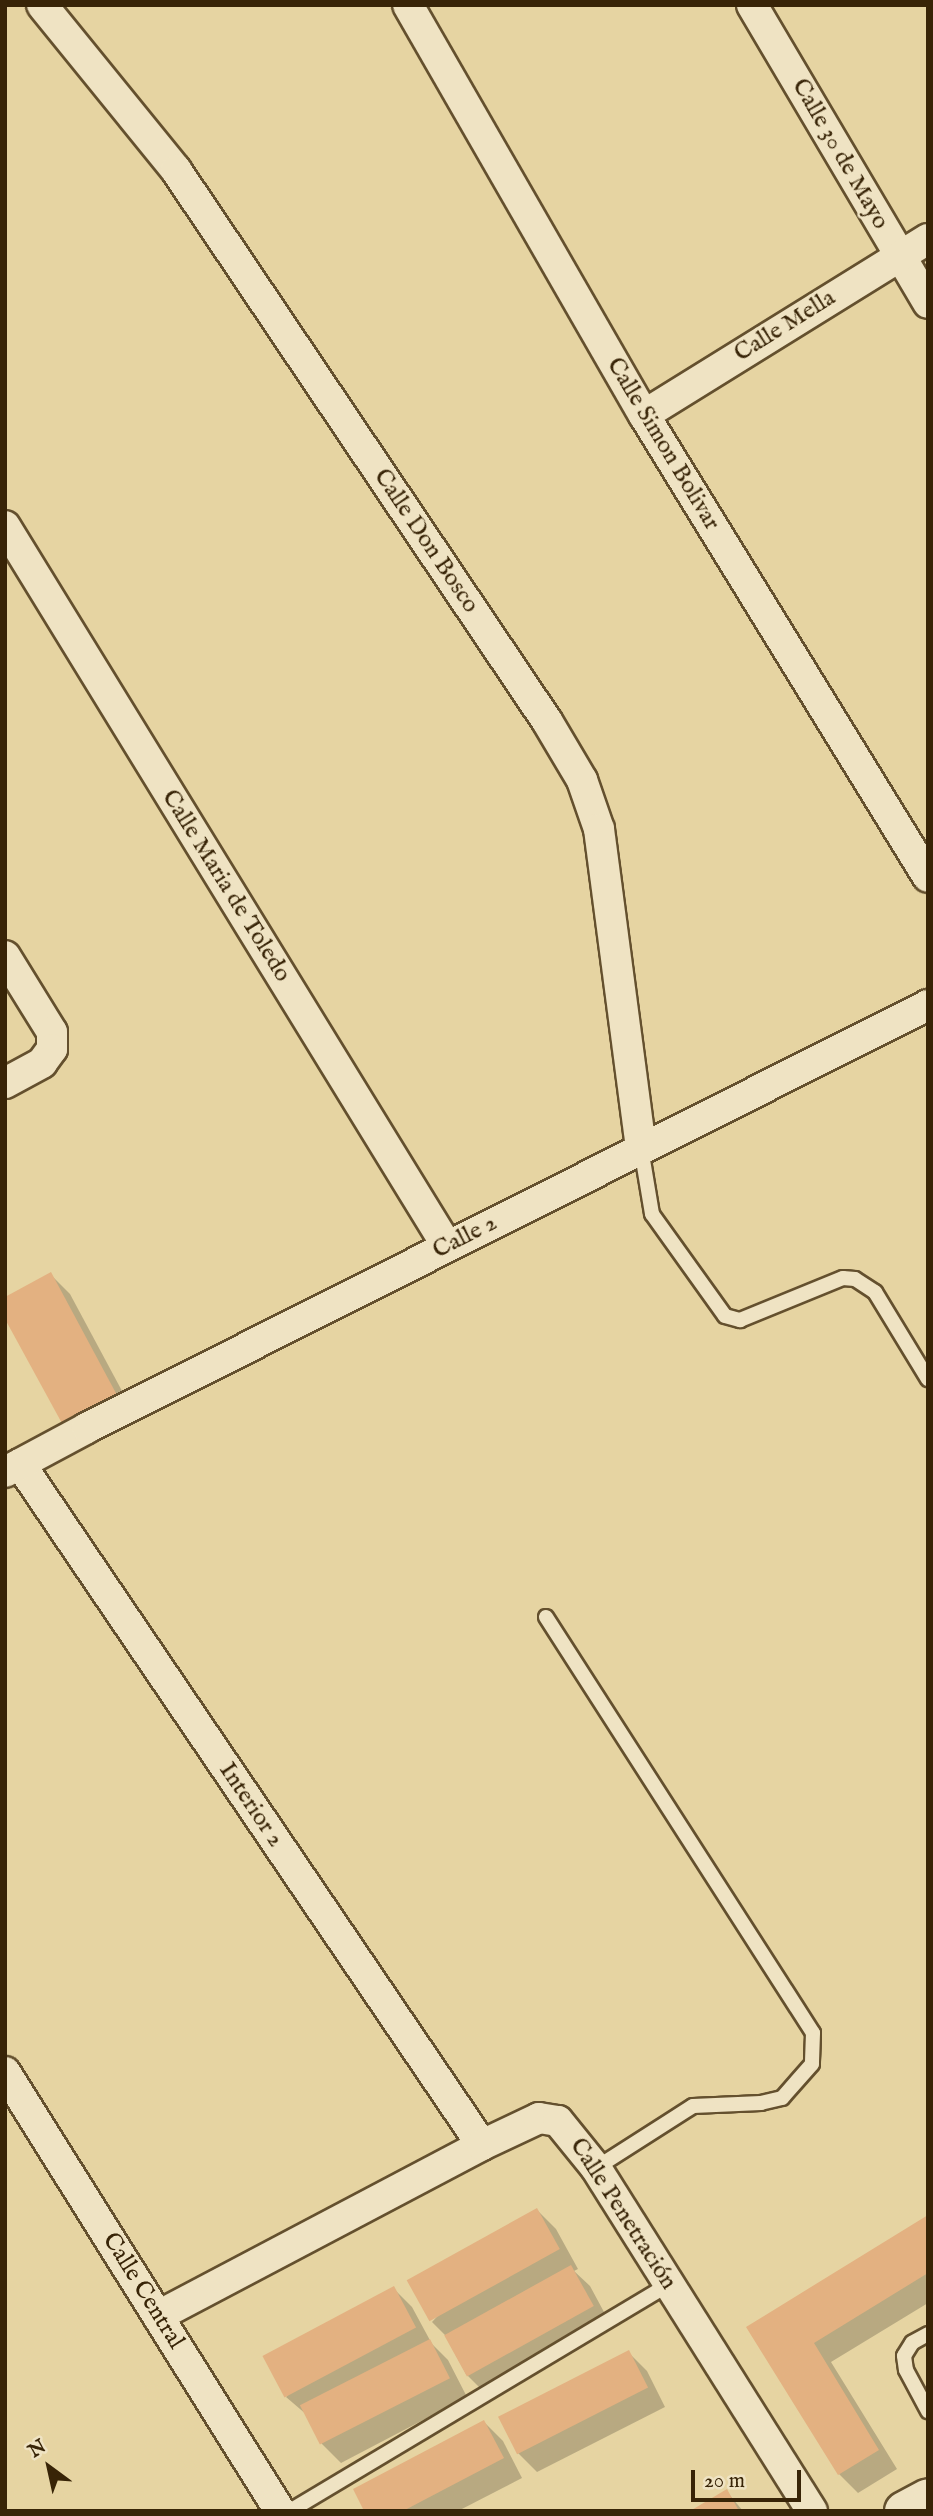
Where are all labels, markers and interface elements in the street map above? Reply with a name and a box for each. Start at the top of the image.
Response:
street label: Calle 30 de Mayo [785,74,895,234]
street label: Calle Mella [729,284,841,368]
street label: Calle Simon Bolivar [600,352,726,536]
street label: Calle Don Bosco [367,464,485,618]
street label: Calle Maria de Toledo [155,785,297,987]
street label: Calle 2 [428,1209,502,1265]
street label: Interior 2 [212,1757,290,1853]
street label: Calle Penetración [563,2133,683,2295]
street label: Calle Central [96,2228,190,2354]
north arrow [14,2432,84,2502]
text: N [24,2435,51,2464]
scale bar [695,2456,805,2500]
text: 20 m [704,2468,745,2495]

